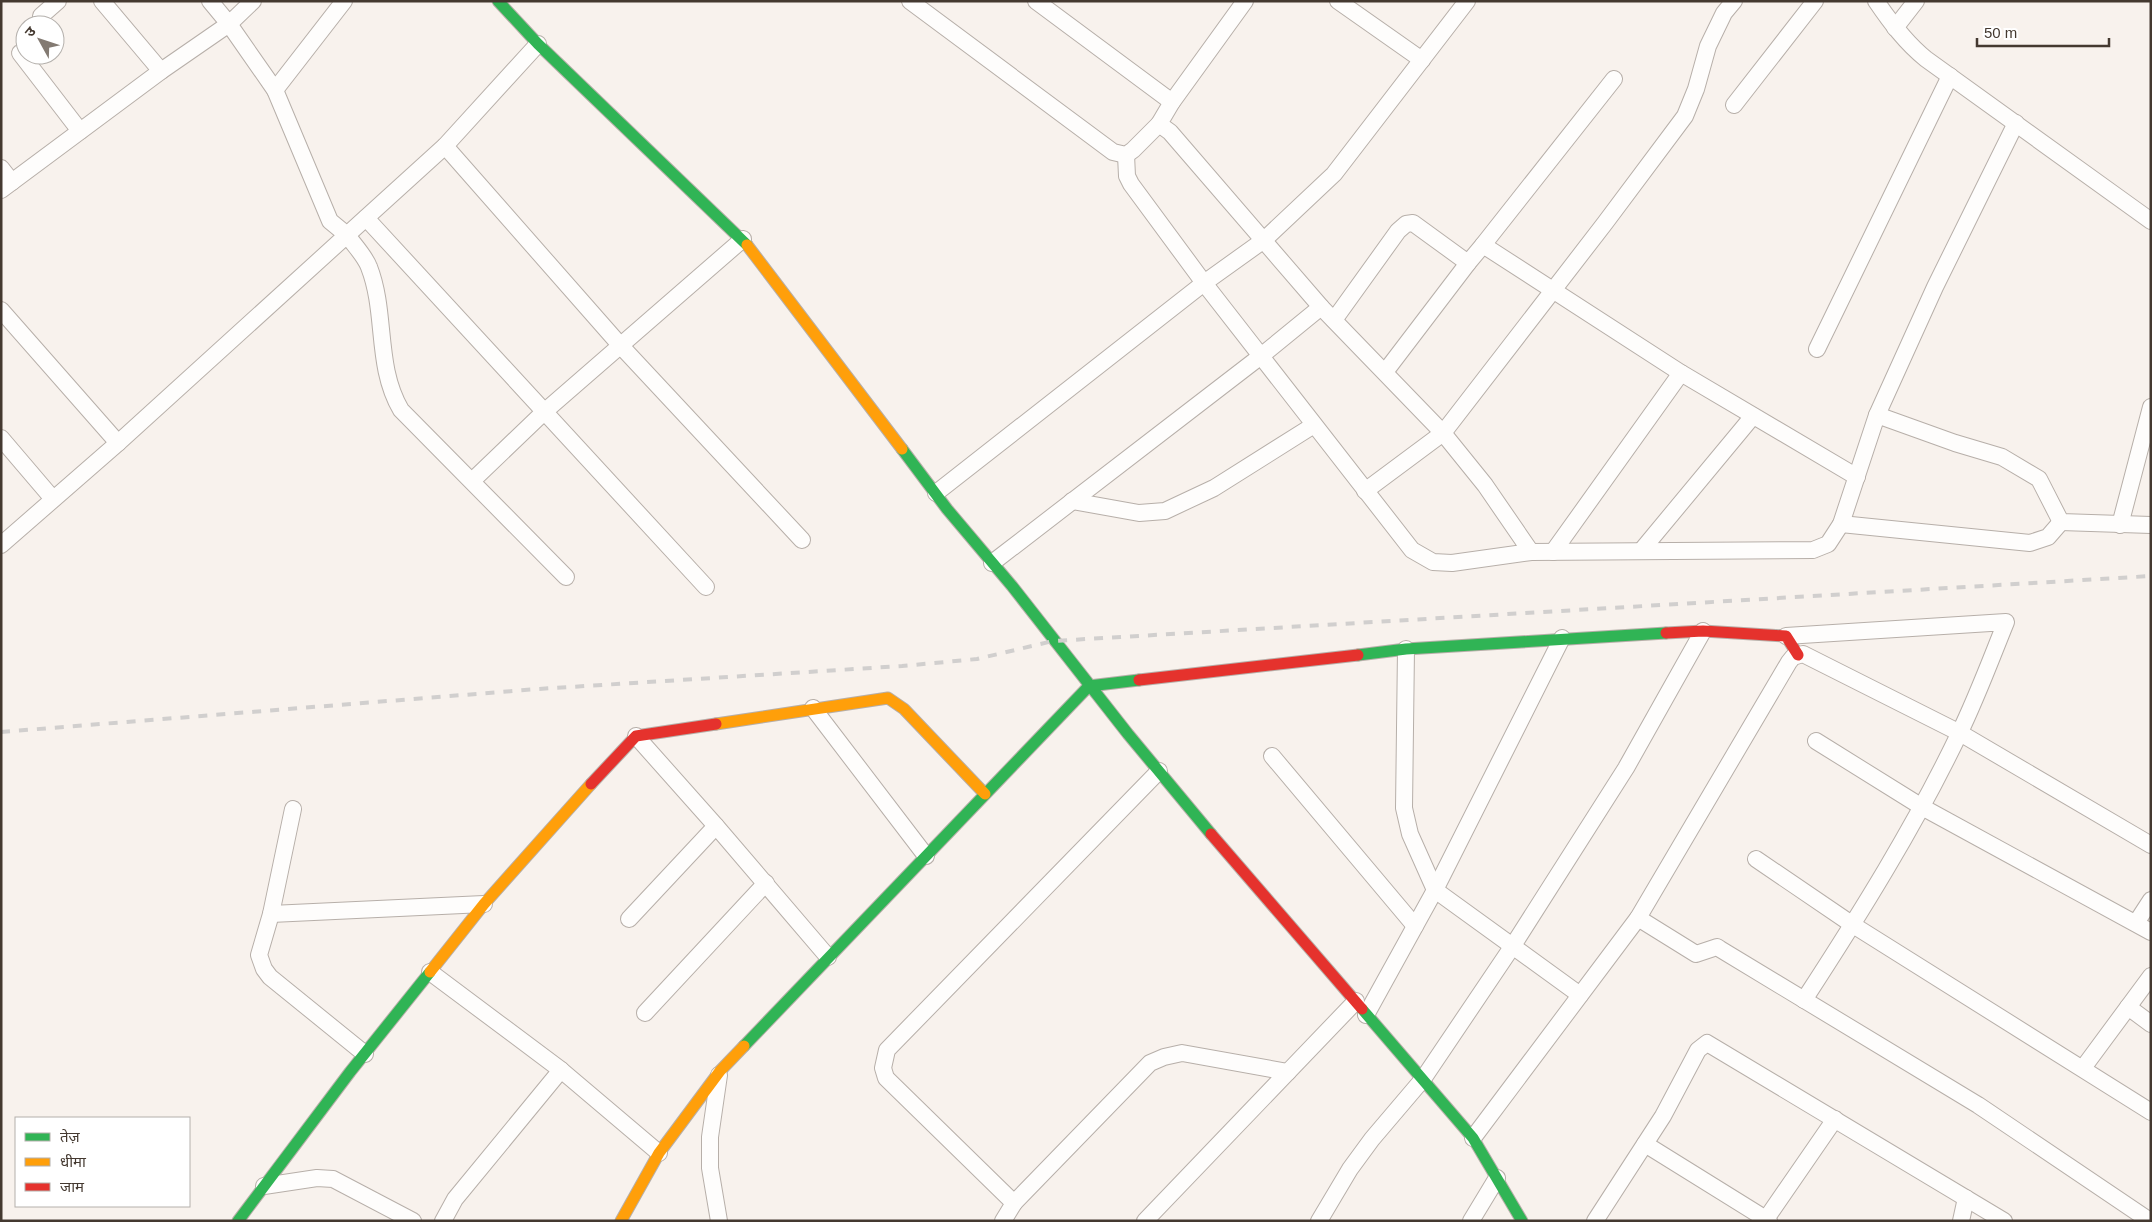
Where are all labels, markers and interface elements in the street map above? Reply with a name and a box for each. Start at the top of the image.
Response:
north arrow [15,15,65,65]
scale bar [1977,15,2110,47]
text: उ [21,23,39,40]
text: 50 m [1984,24,2017,41]
legend [15,1117,190,1207]
text: तेज़ [60,1128,81,1145]
text: धीमा [60,1153,87,1170]
text: जाम [60,1178,85,1195]

